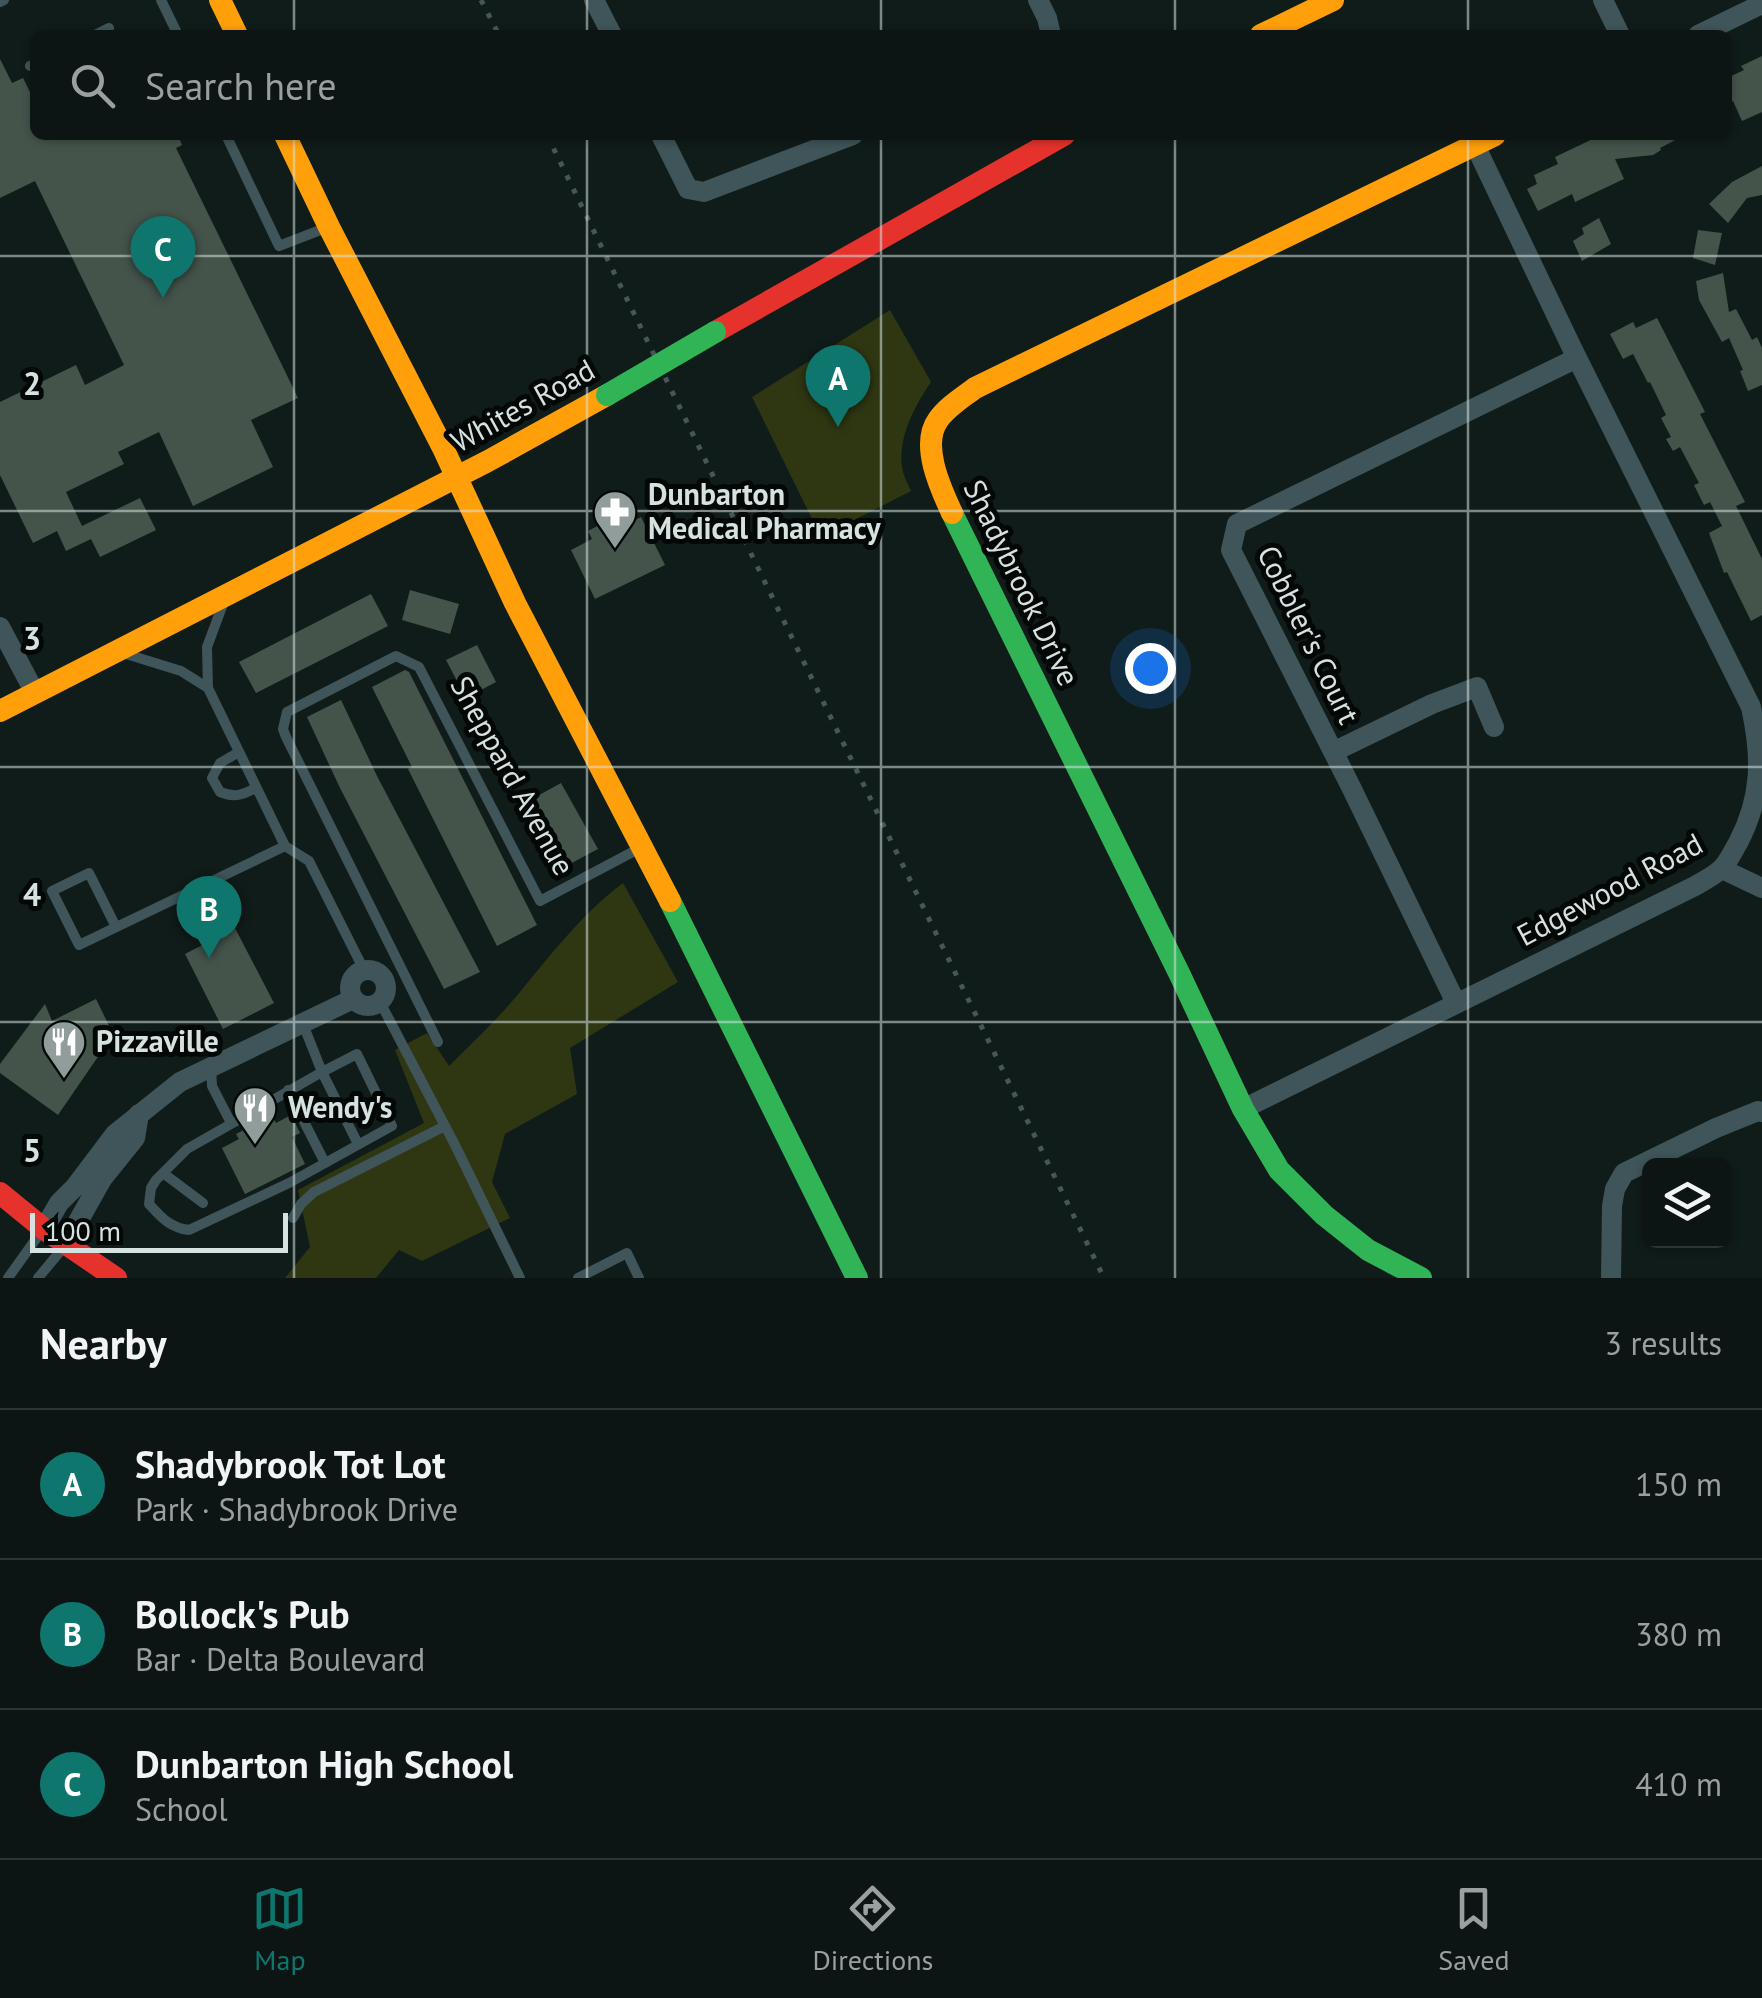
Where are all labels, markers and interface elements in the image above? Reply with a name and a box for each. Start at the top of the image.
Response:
search box [30,30,1732,140]
icon: search [65,58,120,113]
text: Search here [145,61,337,110]
pin: C [130,216,196,298]
pin: A [806,344,870,427]
street label: Whites Road [443,349,601,460]
text: 2 [23,362,41,404]
street label: Shadybrook Drive [956,473,1089,692]
place label: Dunbarton Medical Pharmacy [648,474,881,547]
pharmacy icon: Dunbarton Medical Pharmacy [592,489,638,550]
street label: Cobbler's Court [1249,539,1369,730]
text: 3 [23,617,41,659]
your location [1125,643,1176,694]
street label: Sheppard Avenue [442,669,584,882]
street label: Edgewood Road [1510,823,1709,954]
text: 4 [23,873,41,915]
pin: B [176,876,242,958]
restaurant icon: Pizzaville [41,1019,87,1080]
place label: Pizzaville [96,1021,219,1060]
restaurant icon: Wendy's [232,1085,278,1146]
place label: Wendy's [288,1087,392,1126]
text: 5 [23,1129,41,1171]
map controls [1642,1158,1732,1248]
button: layers [1642,1158,1732,1248]
scale bar [30,1208,288,1252]
text: 100 m [45,1212,121,1249]
text: Nearby [40,1316,167,1371]
text: 3 results [1604,1322,1722,1364]
text: Shadybrook Tot Lot [135,1439,446,1488]
text: A [63,1463,82,1505]
text: 150 m [1635,1463,1722,1505]
text: Park · Shadybrook Drive [135,1488,458,1530]
text: Bollock's Pub [135,1589,350,1638]
text: B [63,1613,82,1655]
text: 380 m [1635,1613,1722,1655]
text: Bar · Delta Boulevard [135,1638,425,1680]
text: Dunbarton High School [135,1739,513,1788]
text: C [64,1763,81,1805]
text: 410 m [1635,1763,1722,1805]
text: School [135,1788,228,1830]
tab: Map [252,1881,307,1978]
tab: Directions [812,1881,933,1978]
tab: Saved [1438,1881,1510,1978]

